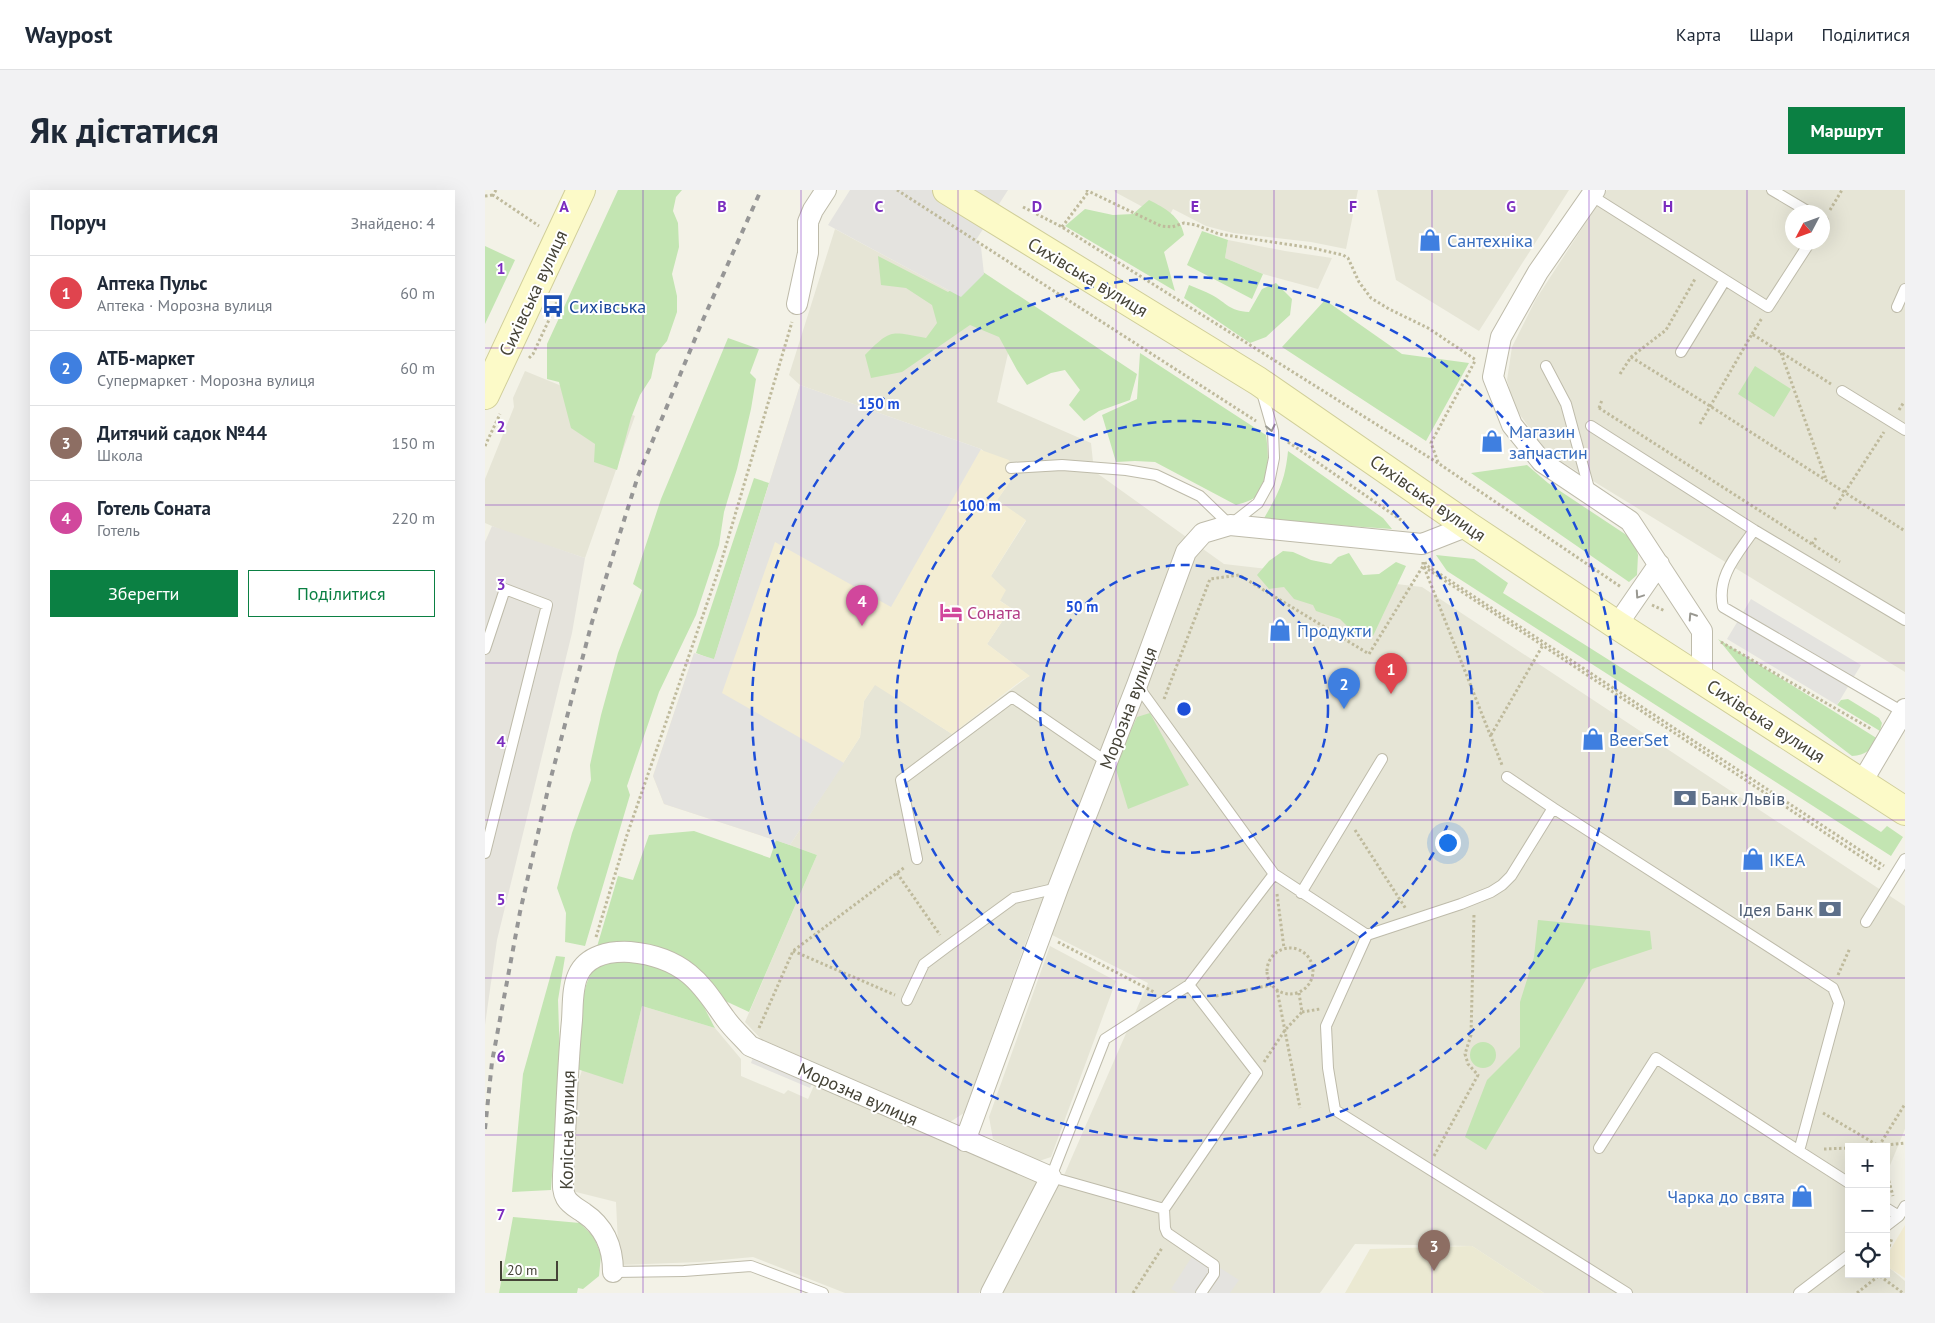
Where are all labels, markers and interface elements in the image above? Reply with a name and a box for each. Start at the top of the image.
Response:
text: Waypost [25,19,112,50]
text: Карта [1676,23,1721,46]
text: Шари [1749,23,1793,46]
text: Поділитися [1821,23,1910,46]
text: Як дістатися [30,107,219,153]
button: Маршрут [1788,107,1905,154]
text: A [559,196,569,216]
text: B [717,196,727,216]
text: C [875,196,884,216]
text: D [1032,196,1042,216]
text: E [1191,196,1199,216]
text: F [1349,196,1357,216]
text: G [1506,196,1516,216]
text: H [1663,196,1673,216]
north arrow [1785,205,1830,250]
text: Поруч [50,209,106,236]
text: Знайдено: 4 [351,213,435,233]
street label: Сихівська вулиця [494,226,572,360]
shop icon: Сантехніка [1417,227,1443,253]
place label: Сантехніка [1447,229,1533,252]
street label: Сихівська вулиця [1024,232,1152,322]
text: 1 [496,258,506,278]
text: Аптека Пульс [97,271,208,295]
text: 1 [61,283,71,303]
text: 60 m [400,283,435,303]
bus stop icon: Сихівська [540,293,566,319]
text: Аптека · Морозна вулиця [97,295,272,315]
place label: Сихівська [569,295,646,318]
text: АТБ-маркет [97,346,194,370]
text: 2 [61,358,71,378]
text: 60 m [400,358,435,378]
text: Супермаркет · Морозна вулиця [97,370,315,390]
text: 150 m [858,394,900,413]
text: 2 [496,416,506,436]
place label: Магазин запчастин [1509,420,1588,464]
text: Дитячий садок №44 [97,421,267,445]
one-way arrow [1265,423,1276,432]
shop icon: Магазин запчастин [1479,428,1505,454]
text: 3 [61,433,71,453]
text: 150 m [392,433,435,453]
text: Школа [97,445,143,465]
street label: Сихівська вулиця [1366,449,1490,547]
text: Готель Соната [97,496,211,520]
text: 100 m [959,496,1001,515]
text: 4 [61,508,71,528]
text: 220 m [392,508,435,528]
text: Готель [97,520,140,540]
button: Зберегти [50,570,238,617]
button: Поділитися [248,570,435,617]
text: 3 [496,574,506,594]
pin: 4 [846,585,878,626]
one-way arrow [1636,589,1645,599]
text: 50 m [1066,597,1098,616]
hotel icon: Соната [938,599,964,625]
place label: Соната [967,601,1021,624]
one-way arrow [1689,612,1699,621]
shop icon: Продукти [1267,617,1293,643]
place label: Продукти [1297,619,1372,642]
street label: Морозна вулиця [1094,644,1162,772]
pin: 1 [1375,653,1407,694]
pin: 2 [1328,668,1360,709]
street label: Сихівська вулиця [1703,674,1829,768]
centre of rings [1175,700,1193,718]
shop icon: BeerSet [1580,726,1606,752]
place label: BeerSet [1609,728,1669,751]
text: 4 [496,731,506,751]
bank icon: Банк Львів [1672,785,1698,811]
place label: Банк Львів [1701,787,1785,810]
your location [1435,830,1461,856]
shop icon: IKEA [1740,846,1766,872]
place label: IKEA [1769,848,1806,871]
text: 5 [496,889,506,909]
bank icon: Ідея Банк [1817,896,1843,922]
place label: Ідея Банк [1738,898,1813,921]
text: 6 [496,1046,506,1066]
street label: Морозна вулиця [794,1057,922,1131]
street label: Колісна вулиця [554,1070,580,1190]
map controls [1845,1143,1890,1278]
button: + [1845,1143,1890,1188]
shop icon: Чарка до свята [1789,1183,1815,1209]
place label: Чарка до свята [1667,1185,1785,1208]
button: − [1845,1188,1890,1233]
text: 7 [496,1204,506,1224]
pin: 3 [1418,1230,1450,1271]
button: locate [1845,1233,1890,1278]
scale bar [500,1258,557,1281]
text: 20 m [507,1261,537,1279]

